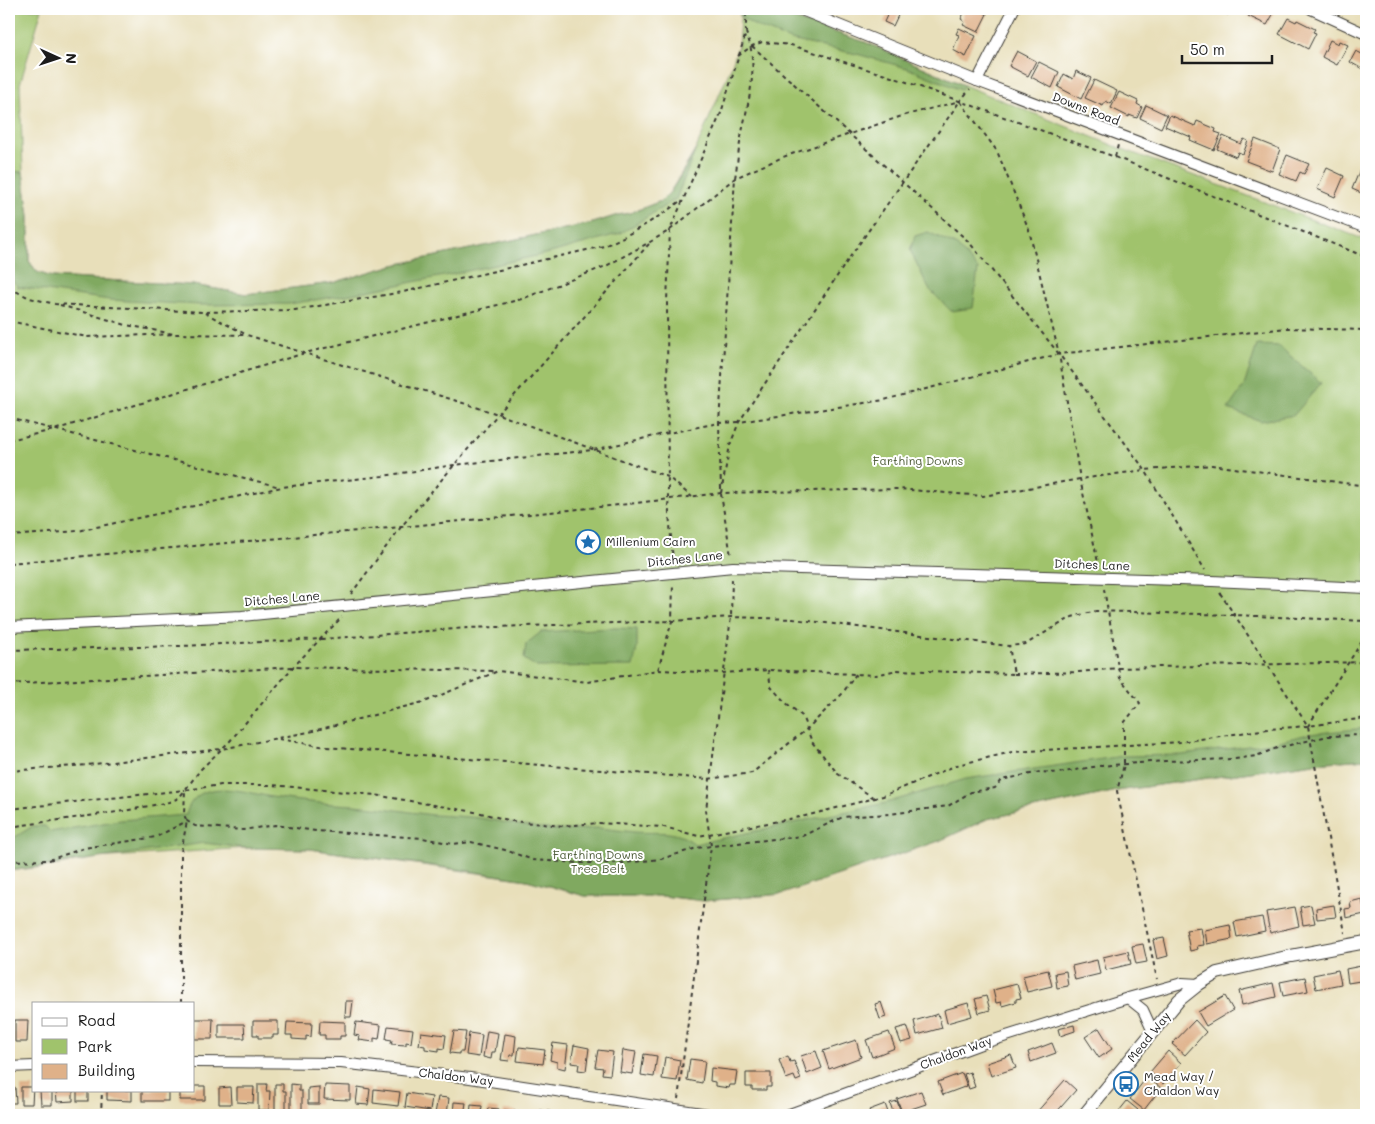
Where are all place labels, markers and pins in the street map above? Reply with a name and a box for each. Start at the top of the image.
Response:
place icon: Millenium Cairn [575,529,601,555]
place label: Millenium Cairn [606,533,695,549]
place label: Mead Way / Chaldon Way [1144,1068,1219,1098]
bus stop icon: Mead Way / Chaldon Way [1113,1071,1139,1097]

